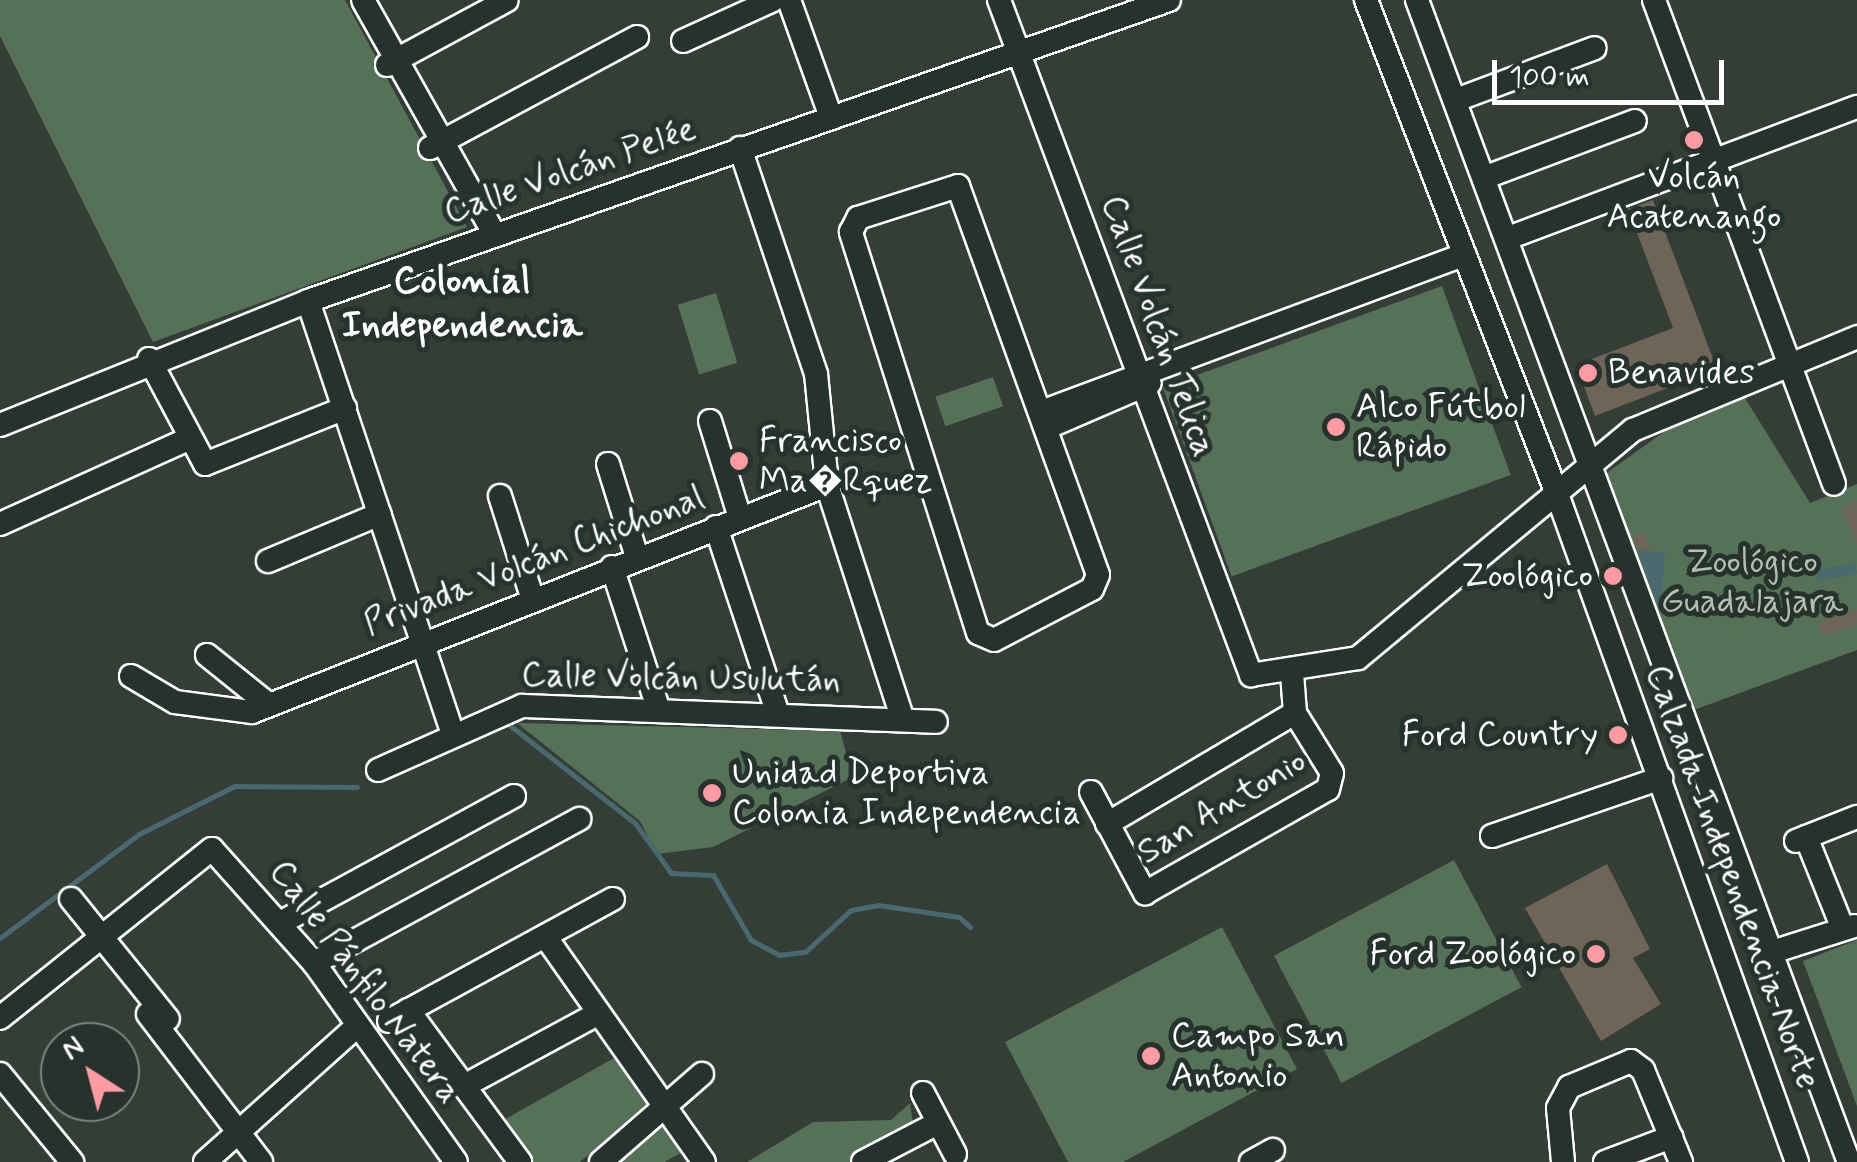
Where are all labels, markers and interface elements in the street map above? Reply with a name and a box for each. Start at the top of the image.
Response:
scale bar [1497,40,1730,102]
text: 100 m [1509,58,1590,97]
street label: Calle Volcán Pelée [439,108,701,234]
marker: Volcán Acatenango [1683,129,1705,151]
place label: Volcán Acatenango [1607,156,1781,238]
street label: Calle Volcán Telica [1092,192,1224,460]
district label: Colonial Independencia [341,259,583,348]
place label: Benavides [1608,352,1755,394]
marker: Benavides [1577,362,1599,384]
place label: Alco Fútbol Rápido [1356,386,1525,468]
marker: Alco Fútbol Rápido [1325,416,1347,438]
place label: Francisco Ma�Rquez [759,420,932,502]
marker: Francisco Ma�Rquez [728,450,750,472]
street label: Privada Volcán Chichonal [355,476,713,646]
park label: Zoológico Guadalajara [1661,541,1843,623]
place label: Zoológico [1461,555,1593,597]
marker: Zoológico [1602,565,1624,587]
street label: Calle Volcán Usulután [523,654,839,702]
street label: Calzada Independencia Norte [1636,659,1828,1095]
place label: Ford Country [1402,714,1598,756]
marker: Ford Country [1607,724,1629,746]
street label: San Antonio [1133,742,1311,872]
place label: Unidad Deportiva Colonia Independencia [732,752,1081,834]
marker: Unidad Deportiva Colonia Independencia [701,782,723,804]
street label: Calle Pánfilo Natera [259,851,471,1113]
place label: Ford Zoológico [1369,933,1576,975]
marker: Ford Zoológico [1585,943,1607,965]
place label: Campo San Antonio [1171,1015,1342,1097]
north arrow [40,1022,140,1122]
text: N [55,1028,92,1069]
marker: Campo San Antonio [1140,1045,1162,1067]

